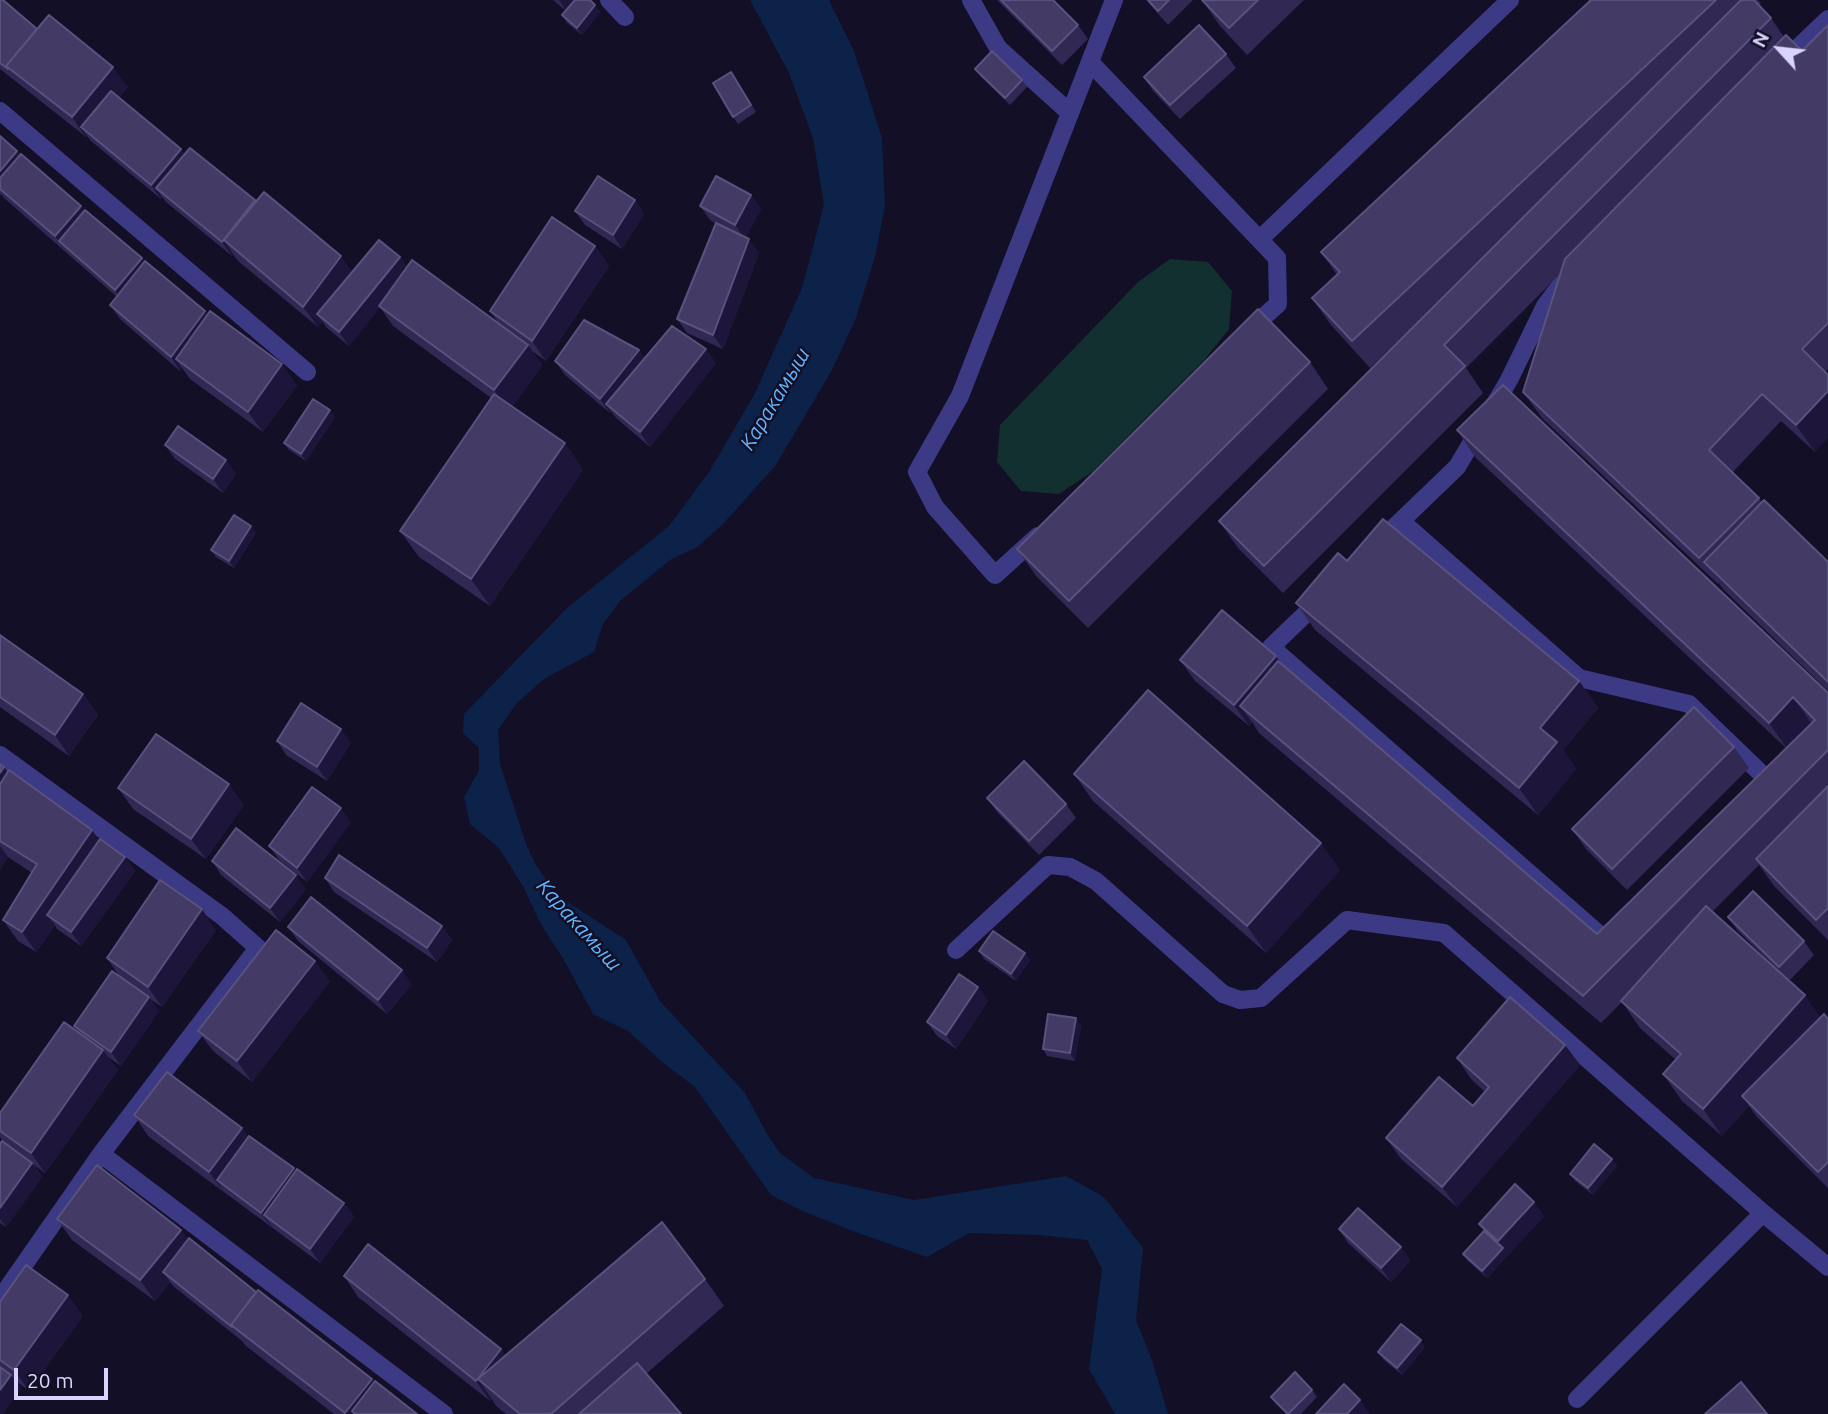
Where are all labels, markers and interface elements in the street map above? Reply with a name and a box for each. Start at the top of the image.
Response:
north arrow [1744,14,1814,84]
text: N [1747,28,1773,51]
water label: Каракамыш [735,343,815,455]
water label: Каракамыш [531,874,627,976]
scale bar [18,1354,112,1398]
text: 20 m [27,1368,74,1392]

